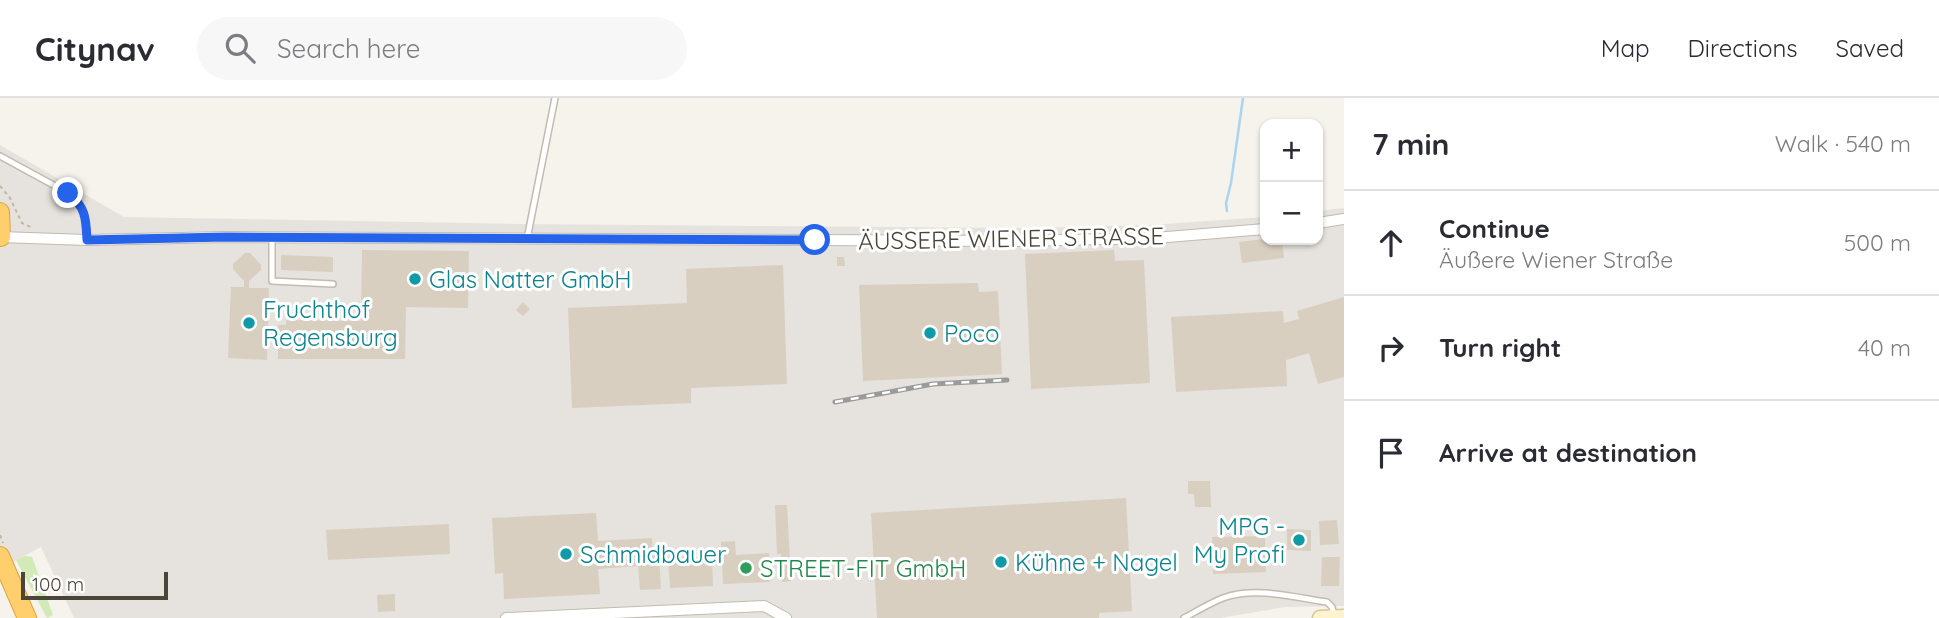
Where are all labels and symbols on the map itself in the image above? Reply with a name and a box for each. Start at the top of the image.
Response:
route end [52,177,83,208]
street label: ÄUSSERE WIENER STRASSE [858,220,1164,256]
route start [799,224,830,255]
place label: Glas Natter GmbH [429,264,631,294]
marker: Glas Natter GmbH [407,271,423,287]
place label: Fruchthof Regensburg [263,294,398,352]
marker: Fruchthof Regensburg [241,315,257,331]
place label: Poco [944,318,1000,348]
marker: Poco [922,325,938,341]
place label: MPG - My Profi [1194,511,1285,569]
marker: MPG - My Profi [1291,532,1307,548]
place label: Schmidbauer [580,539,726,569]
marker: Schmidbauer [558,546,574,562]
place label: Kühne + Nagel [1015,547,1178,577]
place label: STREET-FIT GmbH [760,553,966,583]
marker: Kühne + Nagel [993,554,1009,570]
marker: STREET-FIT GmbH [738,560,754,576]
scale bar [21,569,168,601]

